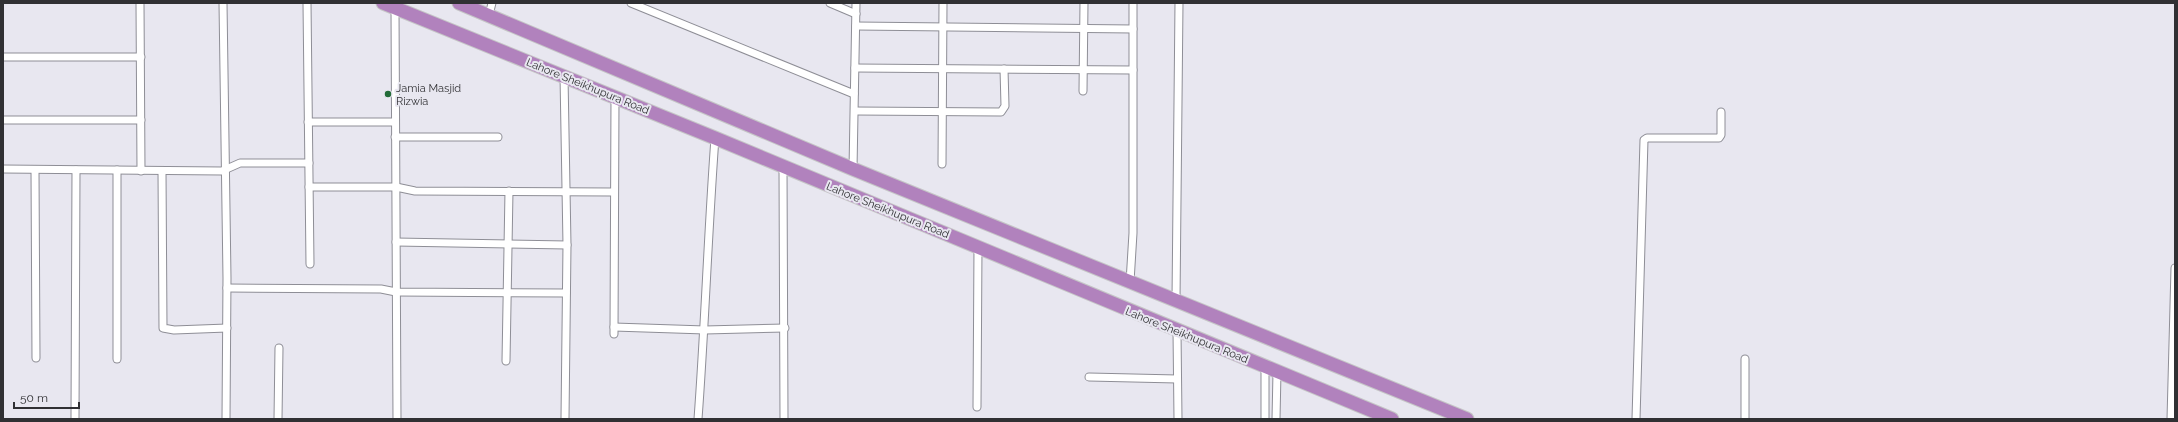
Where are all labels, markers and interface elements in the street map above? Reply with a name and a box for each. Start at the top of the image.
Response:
street label: Lahore Sheikhupura Road [524,56,651,117]
place label: Jamia Masjid Rizwia [396,82,461,108]
marker: Jamia Masjid Rizwia [383,89,393,99]
street label: Lahore Sheikhupura Road [824,180,951,241]
street label: Lahore Sheikhupura Road [1123,305,1250,366]
scale bar [14,384,79,410]
text: 50 m [20,391,48,405]

